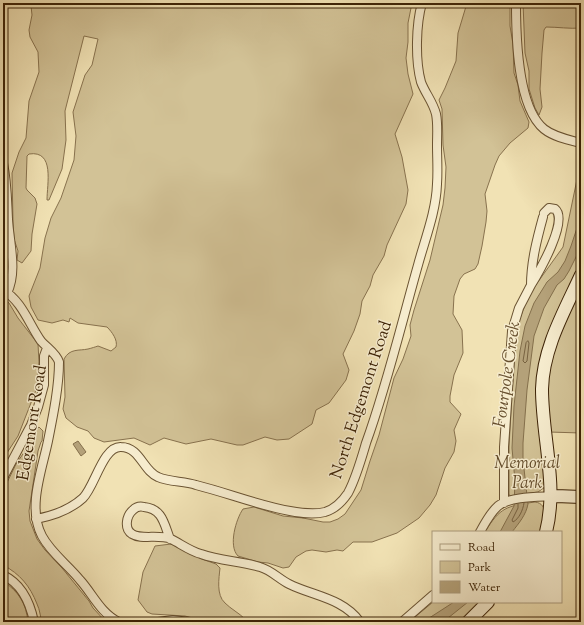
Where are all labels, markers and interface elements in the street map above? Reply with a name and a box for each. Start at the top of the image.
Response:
street label: North Edgemont Road [325,317,399,482]
water label: Fourpole Creek [488,320,528,430]
street label: Edgemont Road [12,363,54,482]
park label: Memorial Park [494,452,560,496]
legend [432,531,562,603]
text: Road [468,539,495,557]
text: Park [468,559,491,577]
text: Water [468,579,501,597]

